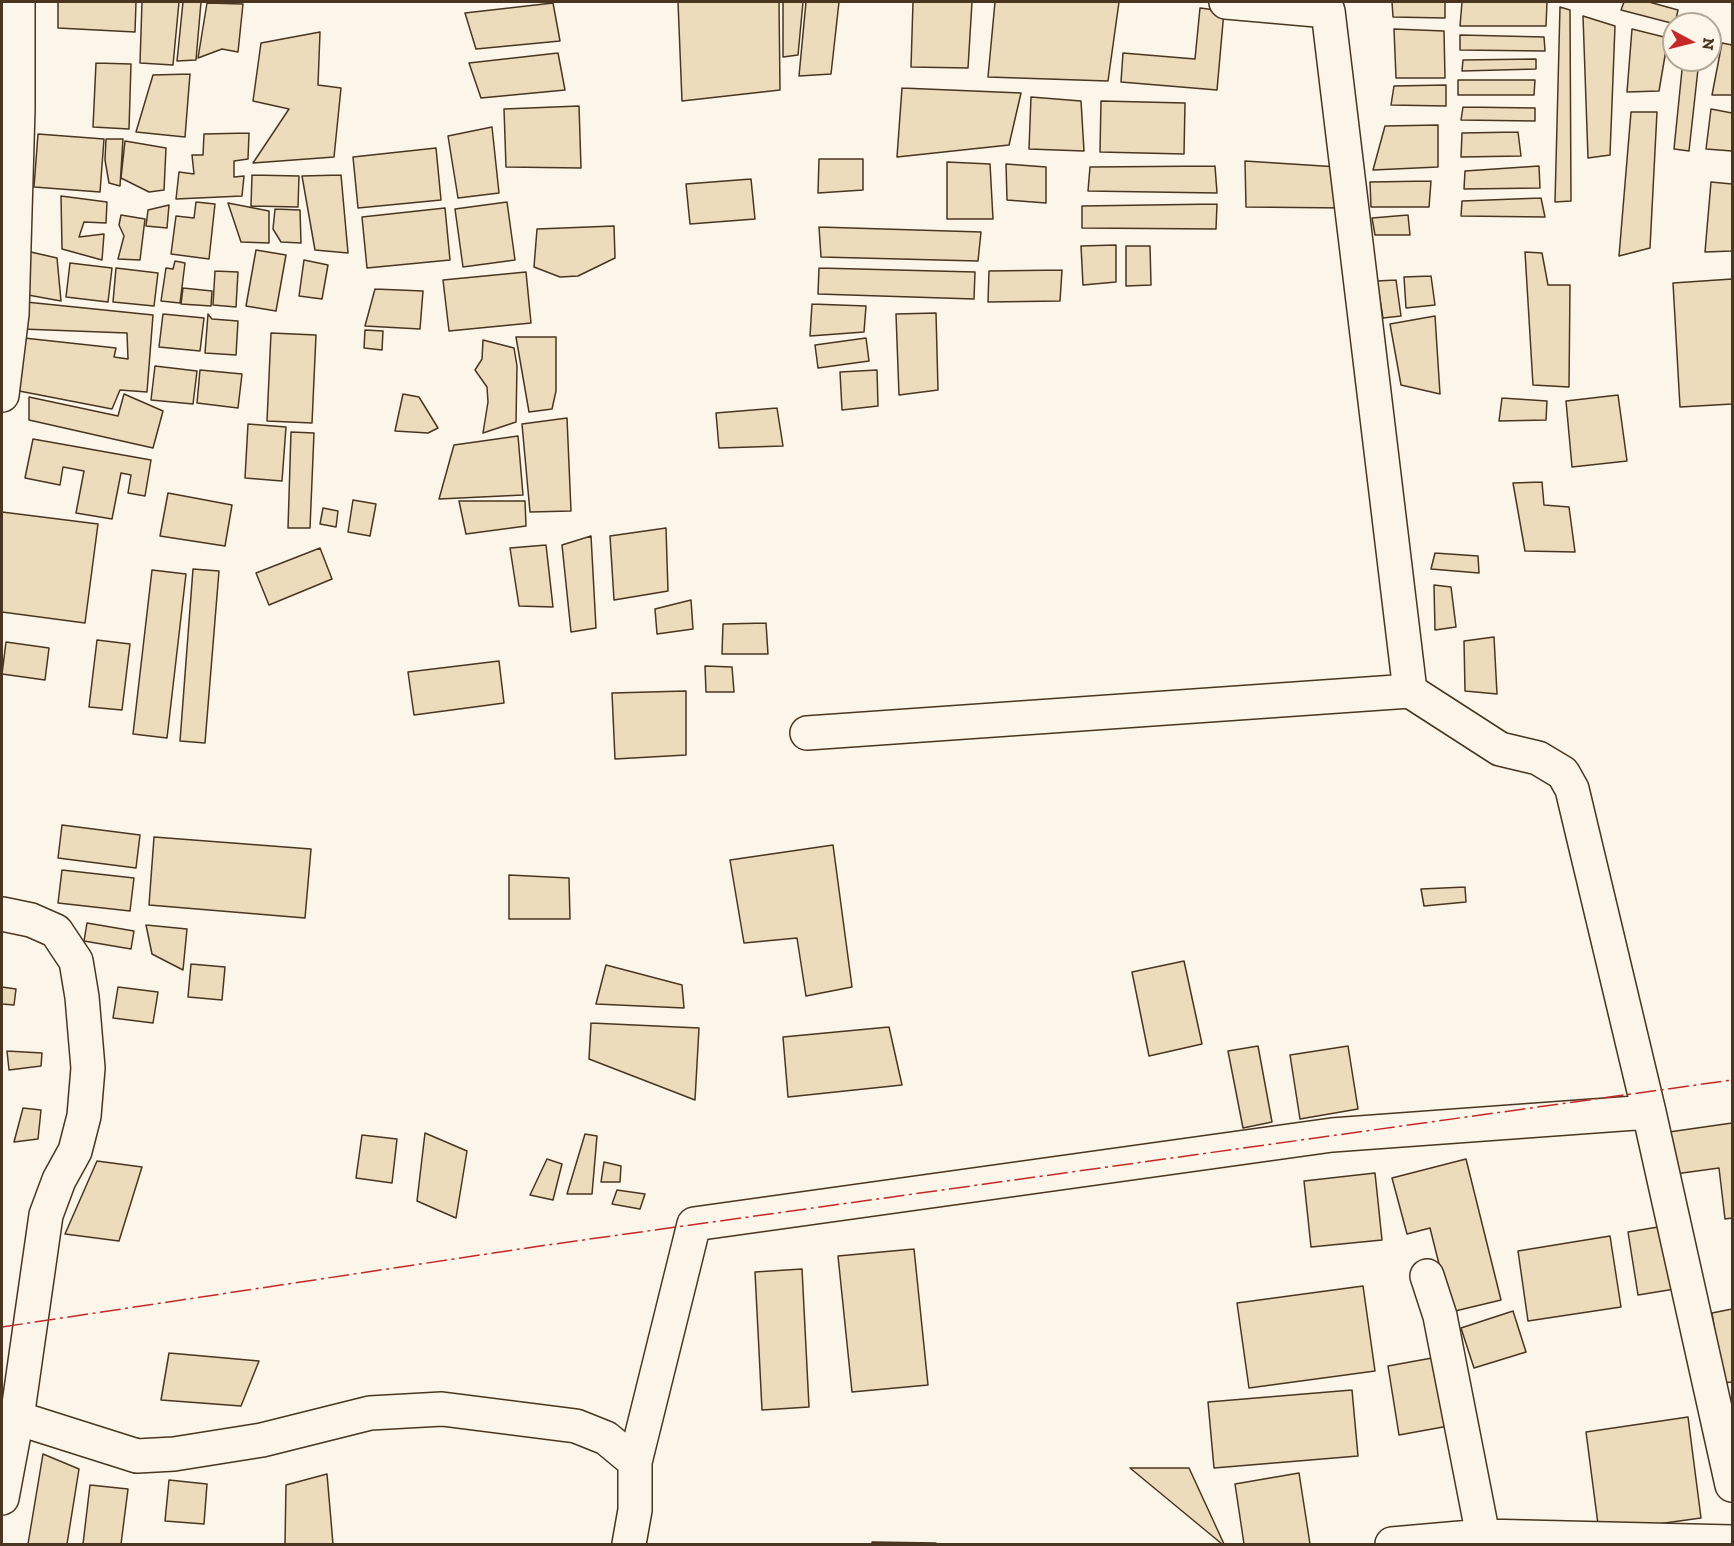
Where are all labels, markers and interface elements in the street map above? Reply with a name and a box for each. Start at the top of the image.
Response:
north arrow [1662,12,1722,72]
text: N [1698,37,1719,51]

